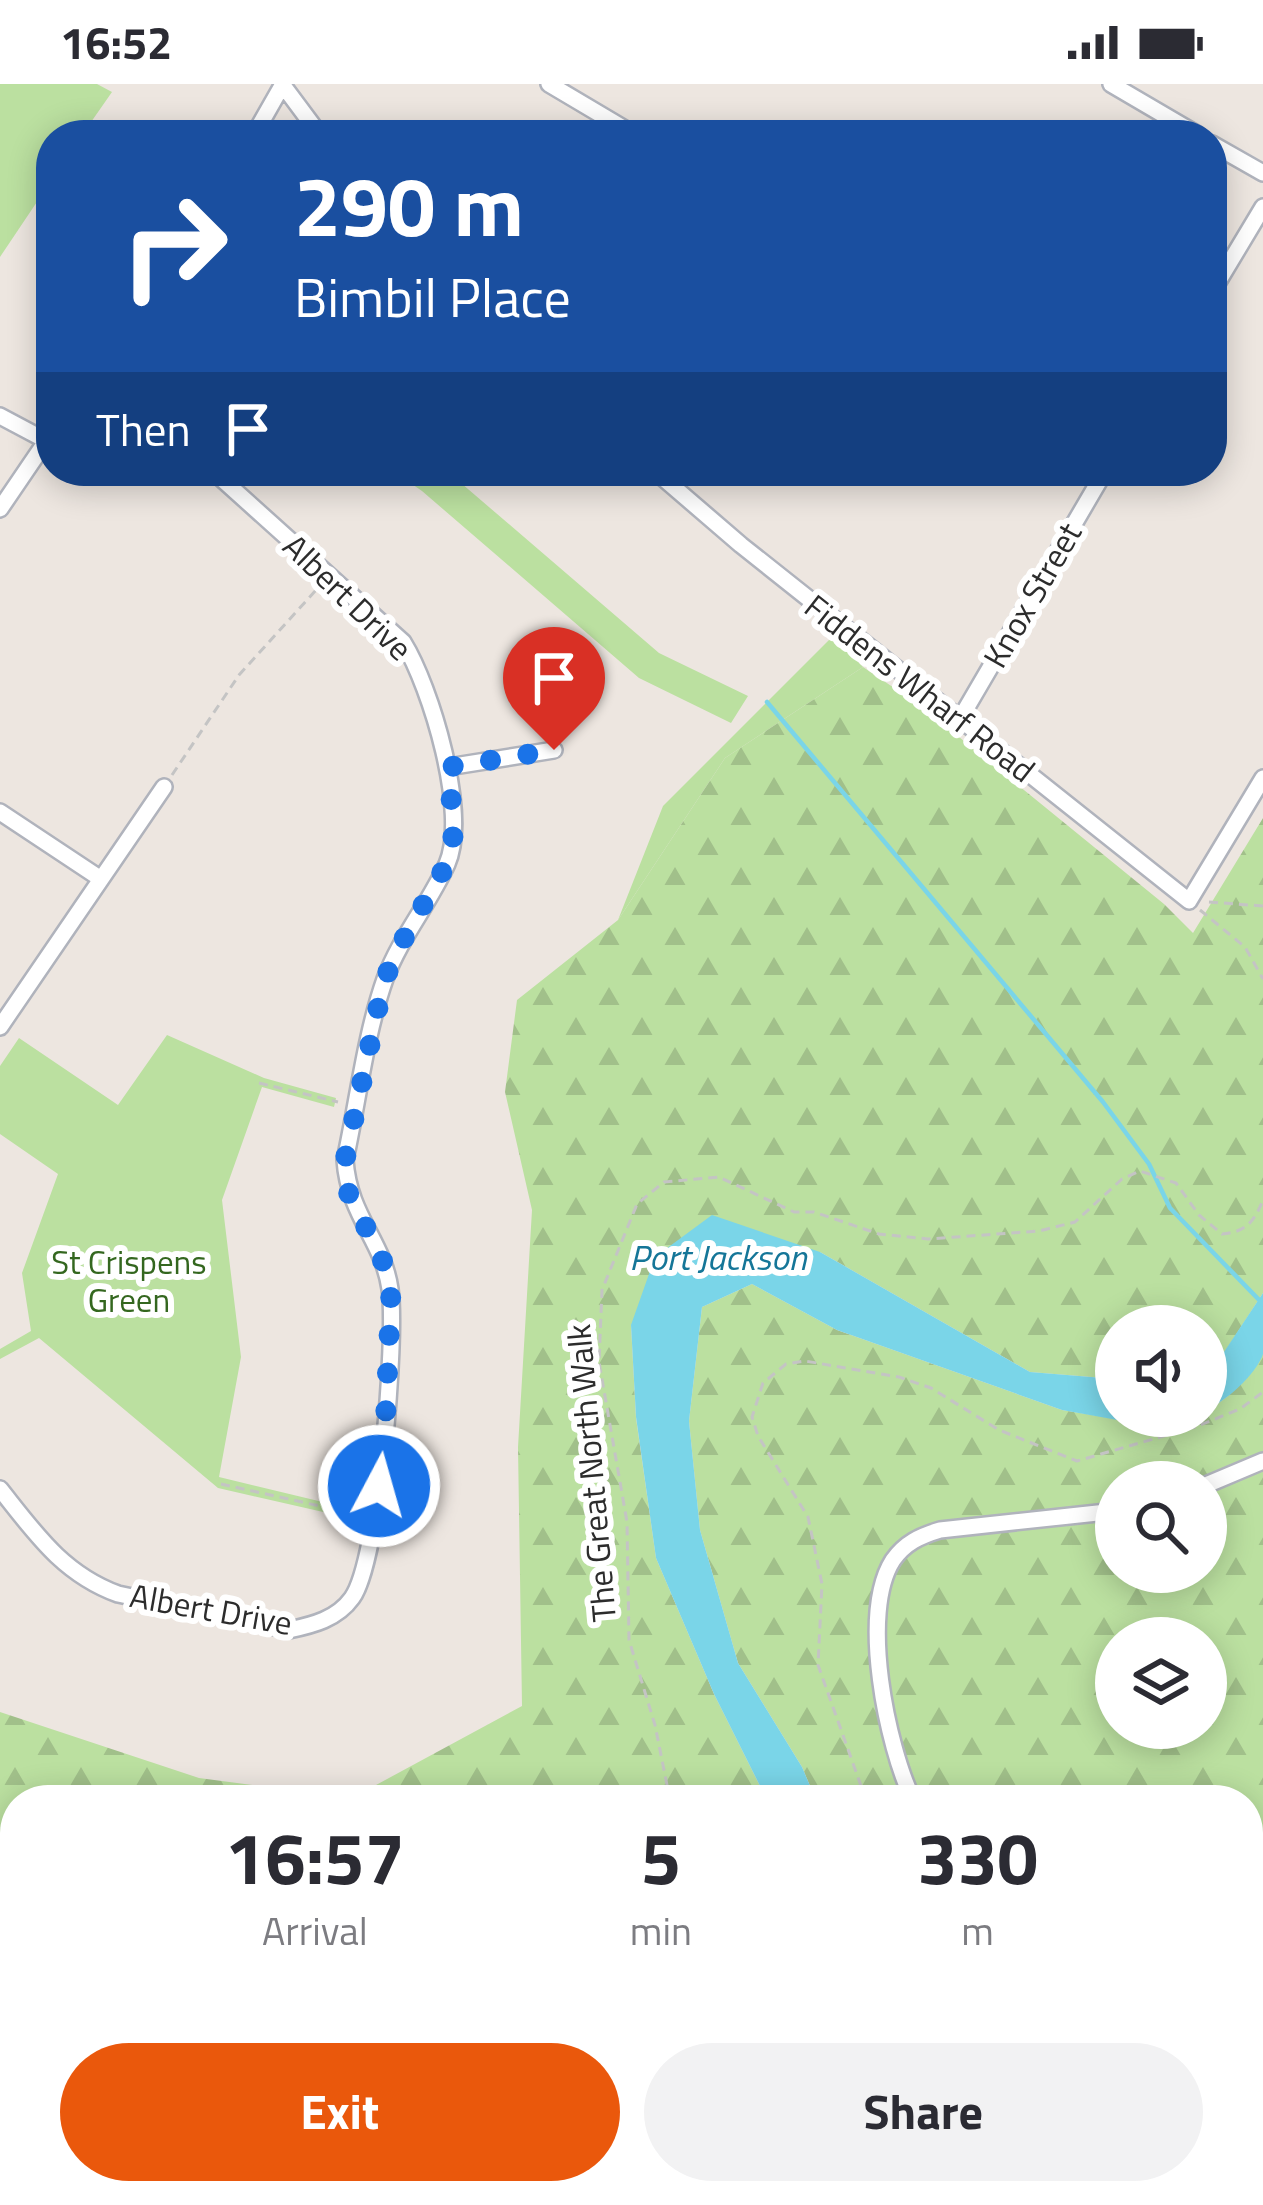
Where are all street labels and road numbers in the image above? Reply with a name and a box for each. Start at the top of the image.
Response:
street label: Knox Street [970,513,1094,677]
street label: Albert Drive [272,522,424,672]
street label: Fiddens Wharf Road [794,582,1046,794]
street label: The Great North Walk [553,1322,629,1624]
street label: Albert Drive [126,1570,296,1648]

